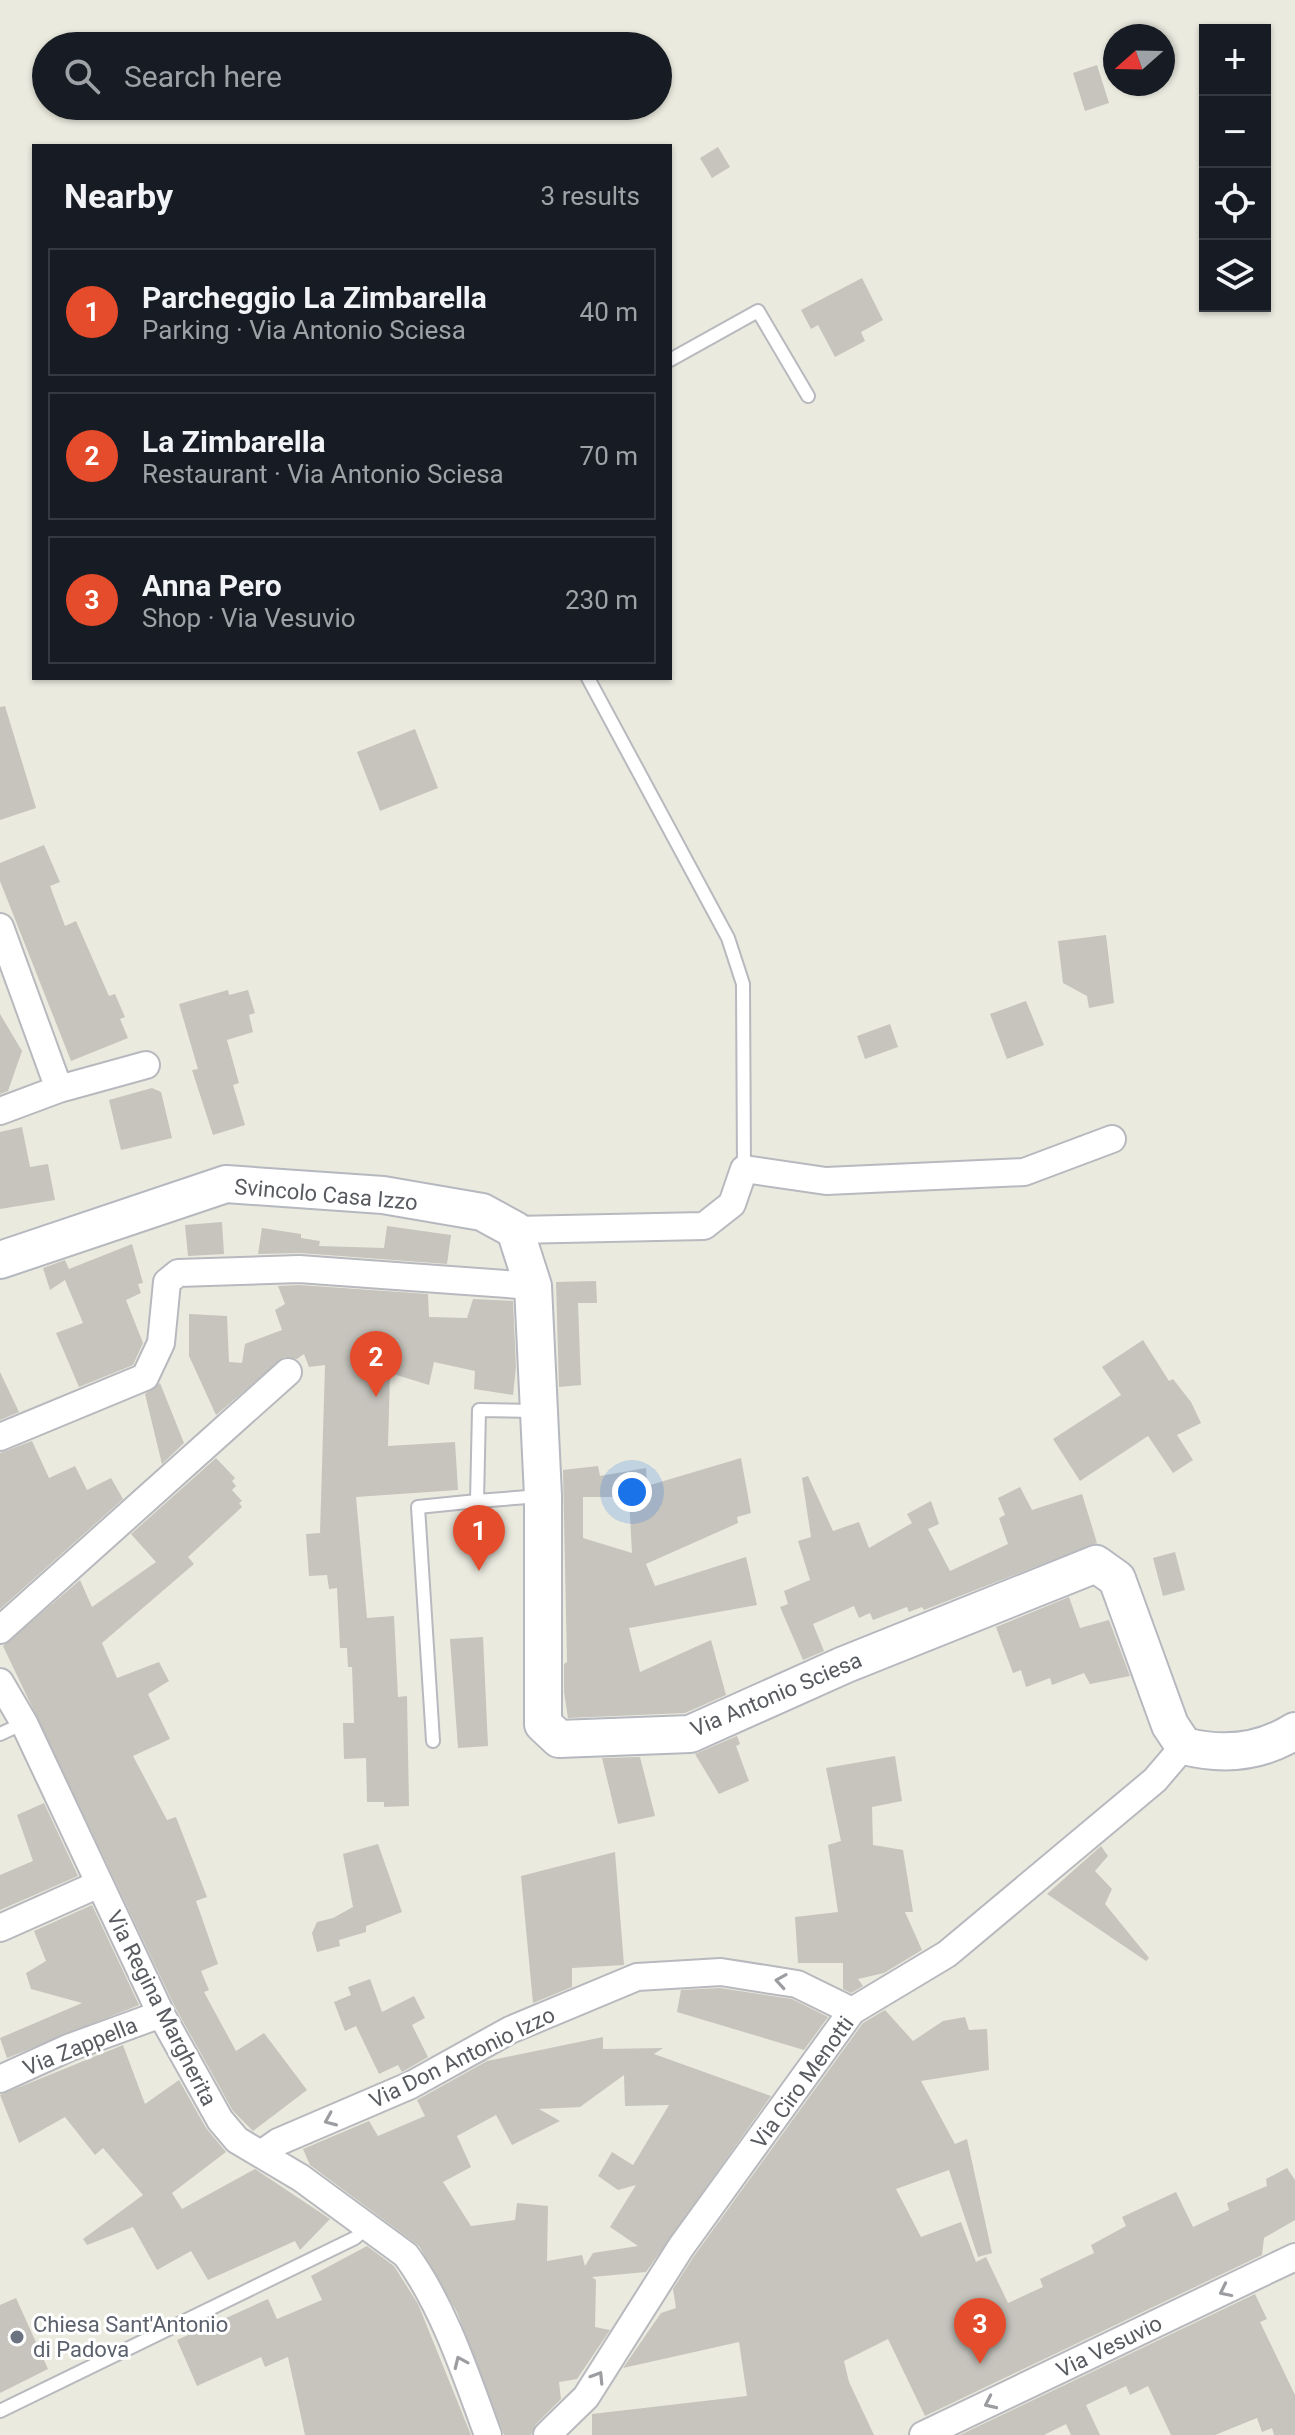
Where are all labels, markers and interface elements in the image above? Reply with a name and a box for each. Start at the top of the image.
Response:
north arrow [1103,24,1175,96]
map controls [1199,24,1271,312]
button: + [1199,24,1271,96]
search box [32,32,672,120]
icon: search [60,54,104,98]
text: Search here [124,59,282,94]
button: − [1199,96,1271,168]
button: locate [1199,168,1271,240]
text: Nearby [64,176,173,216]
text: 3 results [541,181,640,211]
button: layers [1199,240,1271,312]
text: Parcheggio La Zimbarella [142,280,487,315]
text: 1 [85,297,99,327]
text: 40 m [580,297,638,327]
text: Parking · Via Antonio Sciesa [142,315,466,345]
text: La Zimbarella [142,424,326,459]
text: 2 [85,441,99,471]
text: 70 m [580,441,638,471]
text: Restaurant · Via Antonio Sciesa [142,459,504,489]
text: Anna Pero [142,568,282,603]
text: 3 [85,585,99,615]
text: 230 m [565,585,638,615]
text: Shop · Via Vesuvio [142,603,356,633]
street label: Svincolo Casa Izzo [233,1174,419,1215]
pin: 2 [350,1331,402,1397]
your location [612,1472,652,1512]
pin: 1 [453,1505,505,1571]
street label: Via Antonio Sciesa [687,1647,865,1742]
street label: Via Regina Margherita [101,1906,222,2110]
one-way arrow [774,1974,788,1991]
street label: Via Don Antonio Izzo [365,2002,559,2113]
street label: Via Ciro Menotti [746,2011,859,2153]
street label: Via Zappella [19,2012,141,2081]
one-way arrow [323,2110,338,2126]
one-way arrow [1218,2281,1233,2297]
pin: 3 [954,2298,1006,2364]
street label: Via Vesuvio [1052,2310,1166,2383]
place label: Chiesa Sant'Antonio di Padova [33,2312,228,2362]
marker: Chiesa Sant'Antonio di Padova [8,2328,26,2346]
one-way arrow [454,2356,470,2371]
one-way arrow [589,2372,604,2386]
one-way arrow [984,2393,999,2409]

